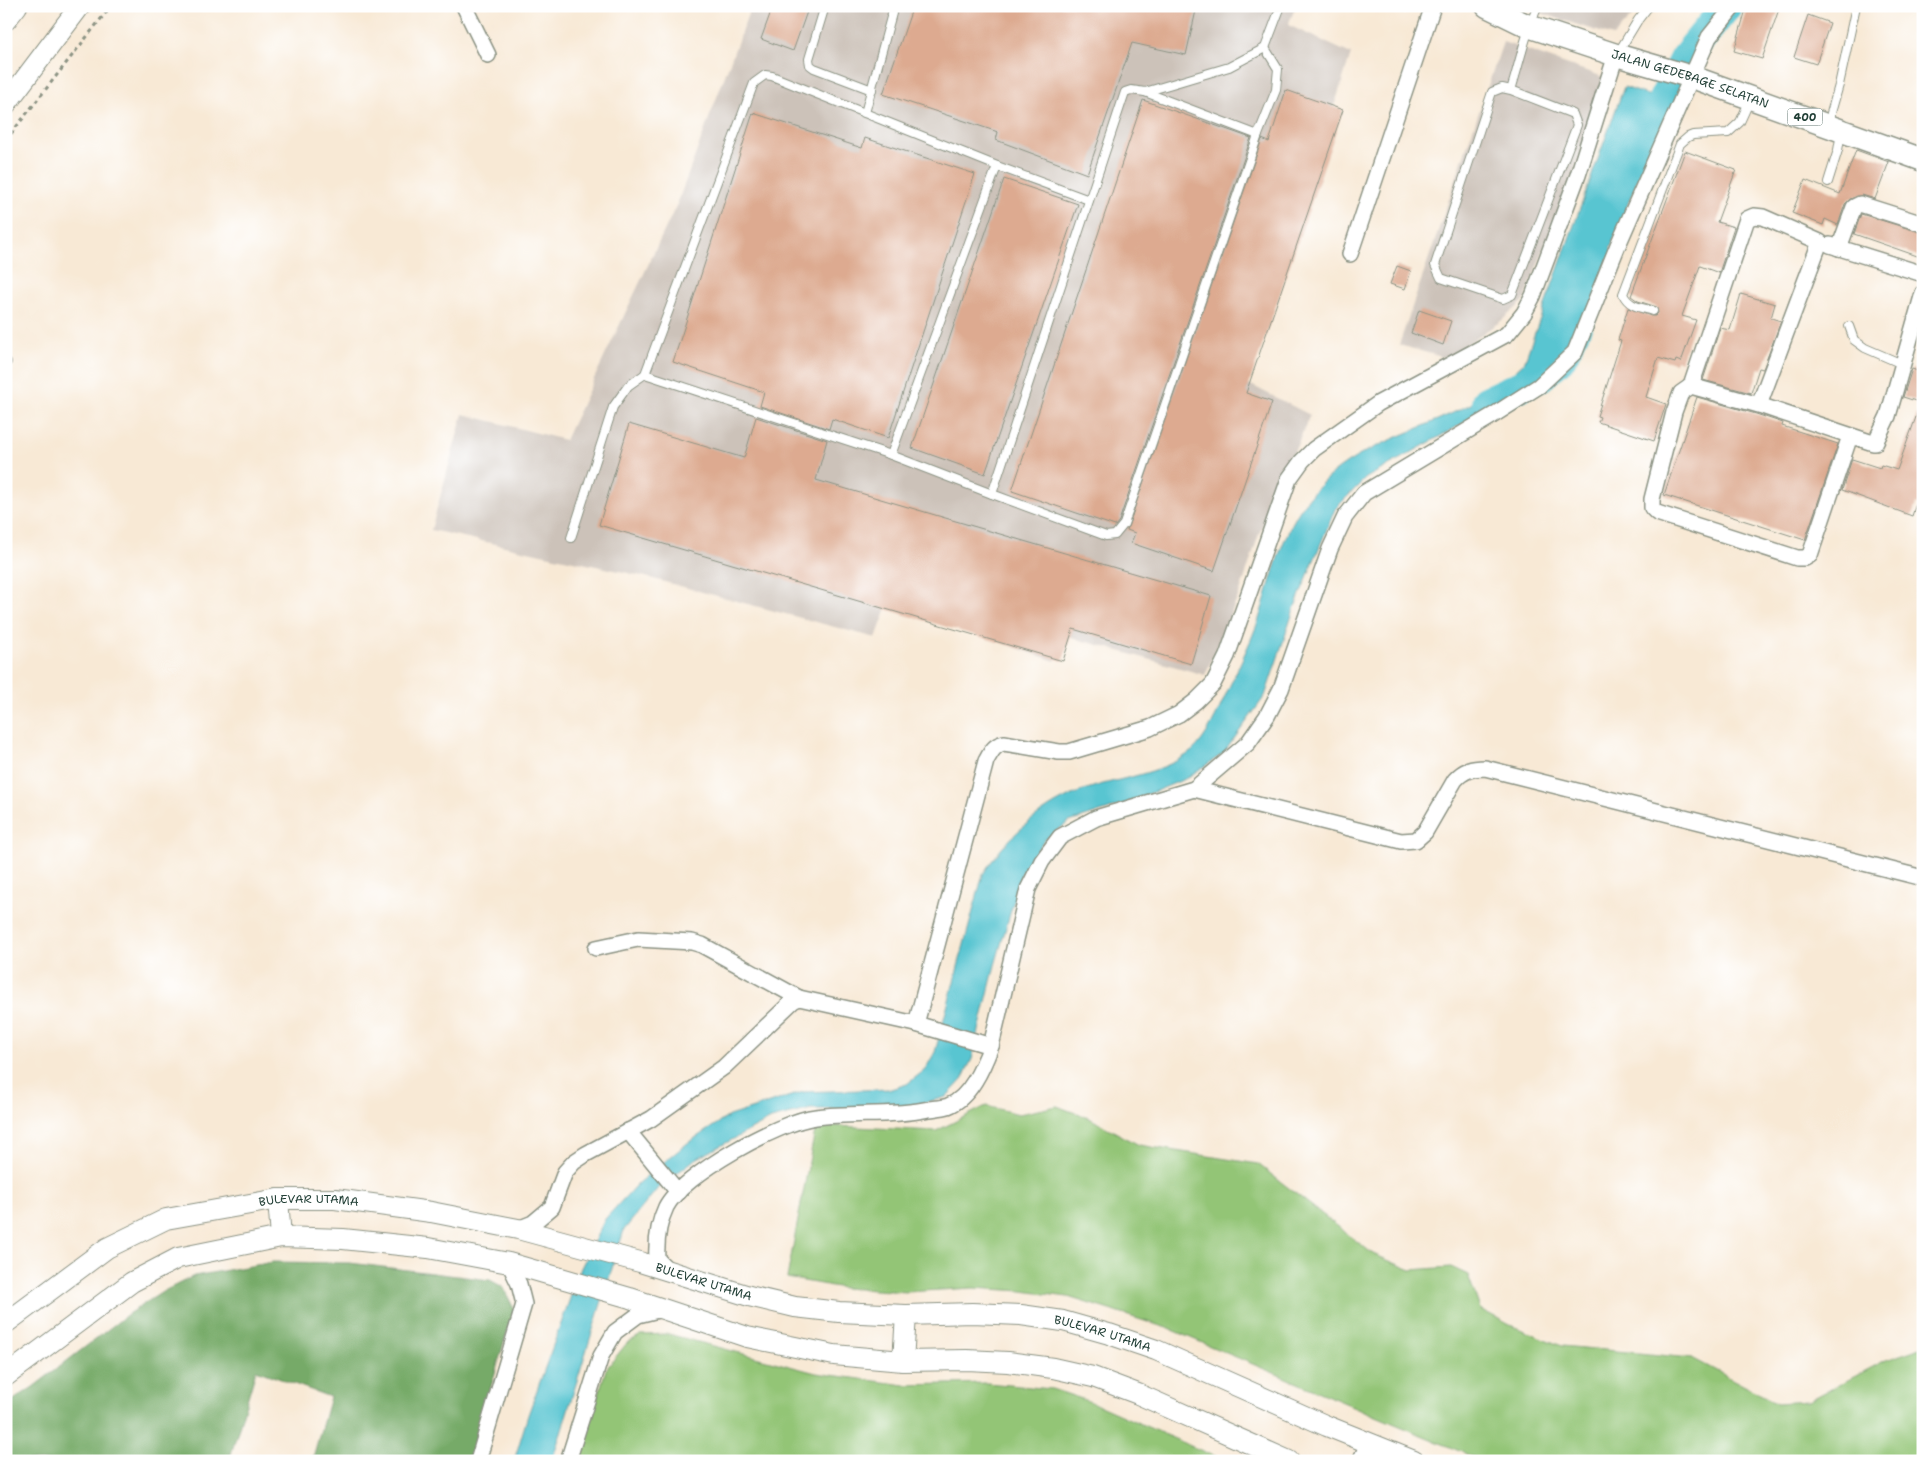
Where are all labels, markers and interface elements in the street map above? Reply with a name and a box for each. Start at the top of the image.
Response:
street label: JALAN GEDEBAGE SELATAN [1609,46,1771,112]
road number: 400 [1788,108,1822,125]
street label: BULEVAR UTAMA [257,1191,360,1210]
street label: BULEVAR UTAMA [653,1259,754,1305]
street label: BULEVAR UTAMA [1053,1312,1153,1356]

